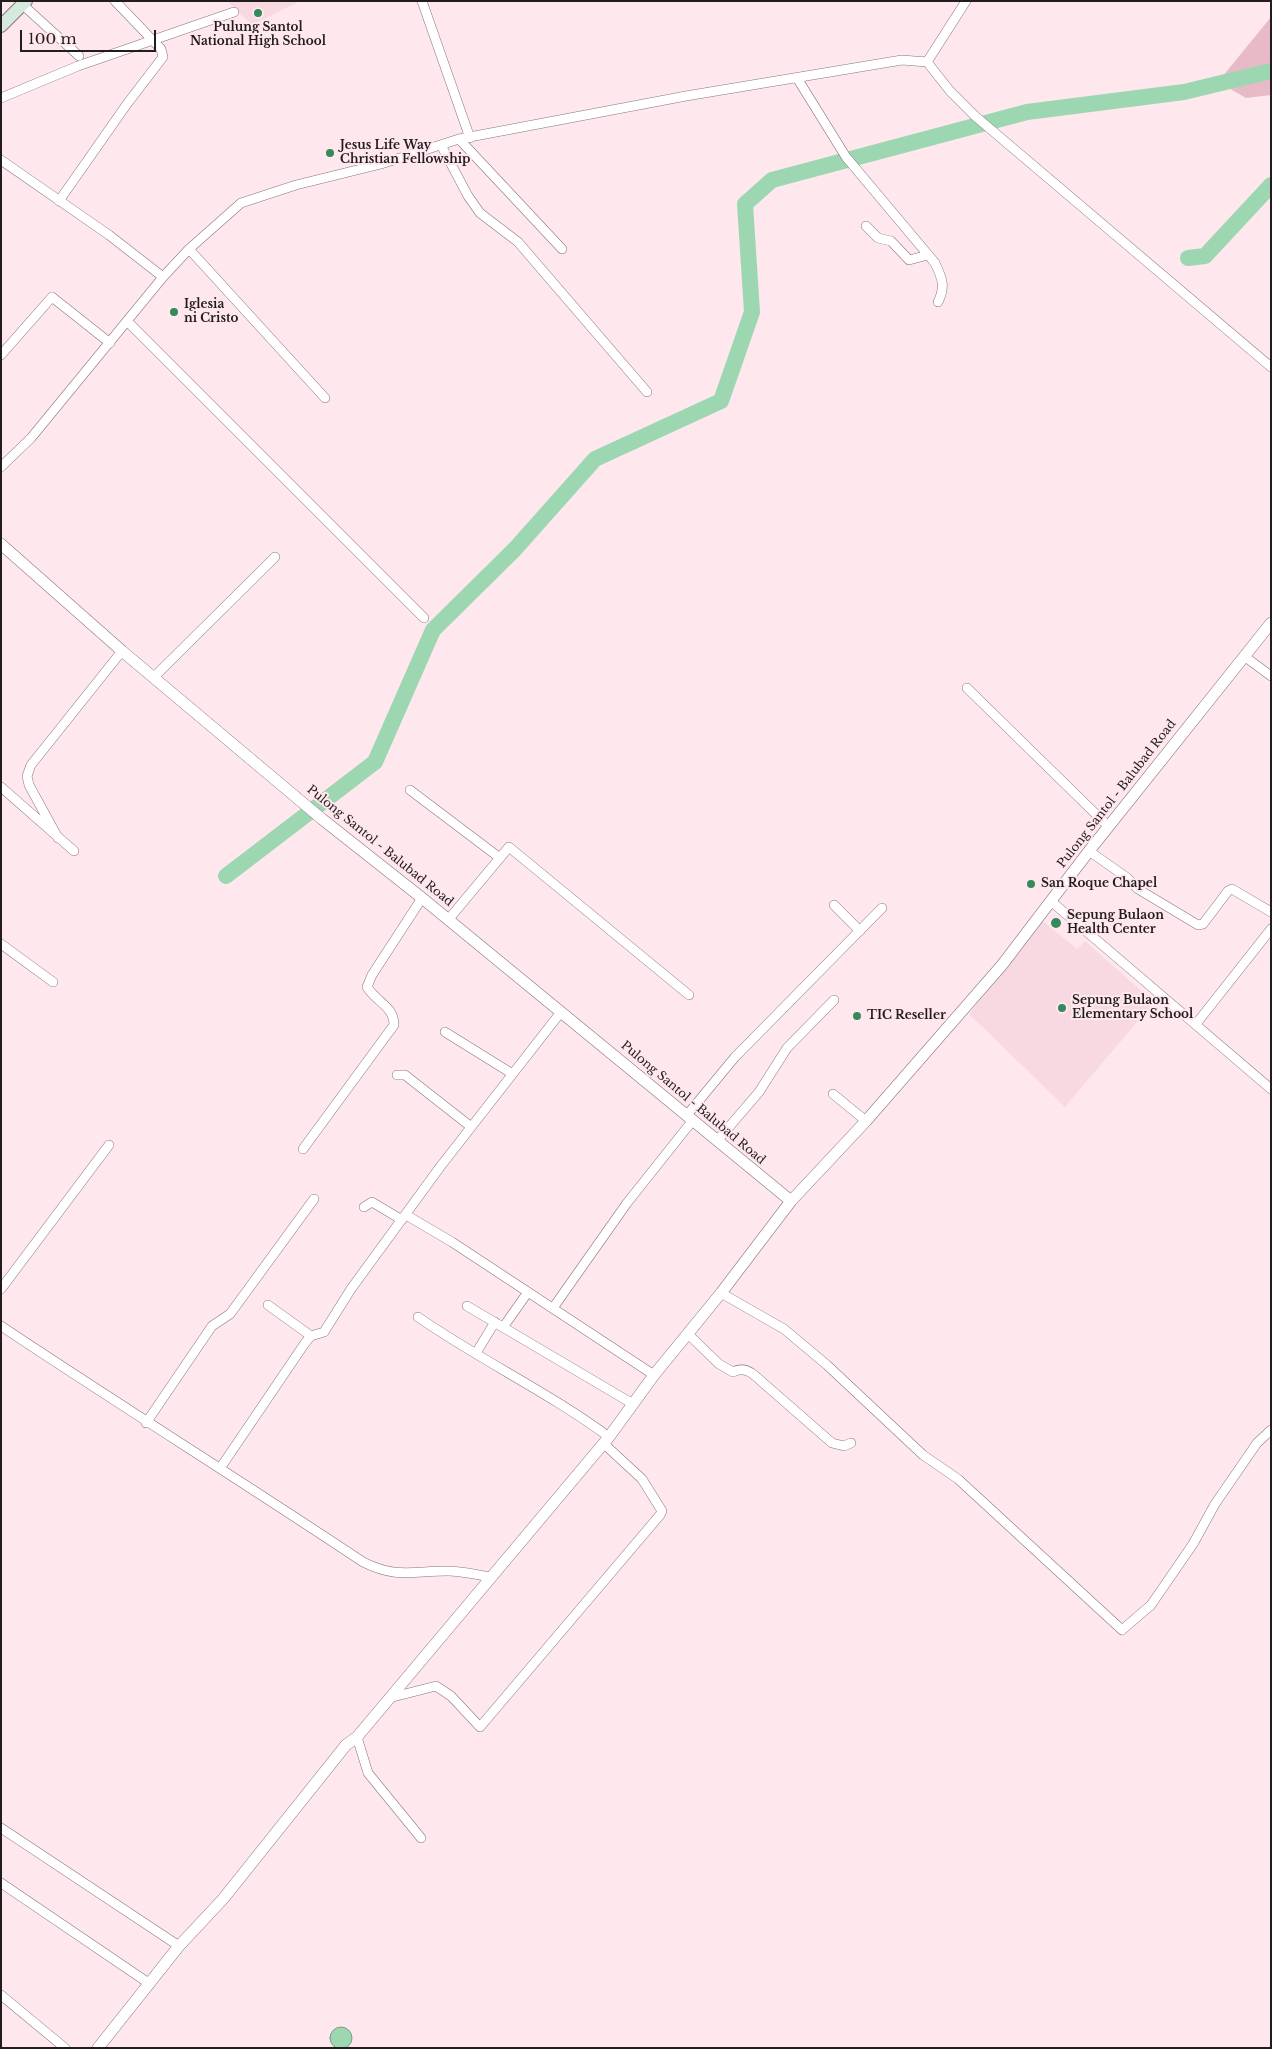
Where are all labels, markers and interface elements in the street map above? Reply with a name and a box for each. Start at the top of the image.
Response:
marker: Pulung Santol National High School [252,7,264,19]
scale bar [22,20,159,52]
place label: Pulung Santol National High School [190,21,326,49]
text: 100 m [28,29,77,48]
place label: Jesus Life Way Christian Fellowship [340,139,470,167]
marker: Jesus Life Way Christian Fellowship [324,147,336,159]
place label: Iglesia ni Cristo [184,298,239,326]
marker: Iglesia ni Cristo [168,306,180,318]
street label: Pulong Santol - Balubad Road [1055,717,1179,871]
street label: Pulong Santol - Balubad Road [304,782,456,910]
place label: San Roque Chapel [1041,877,1157,891]
marker: San Roque Chapel [1025,878,1037,890]
place label: Sepung Bulaon Health Center [1067,909,1164,937]
marker: Sepung Bulaon Health Center [1049,916,1063,930]
place label: Sepung Bulaon Elementary School [1072,994,1193,1022]
marker: Sepung Bulaon Elementary School [1056,1002,1068,1014]
place label: TIC Reseller [867,1009,946,1023]
marker: TIC Reseller [851,1010,863,1022]
street label: Pulong Santol - Balubad Road [618,1038,768,1168]

